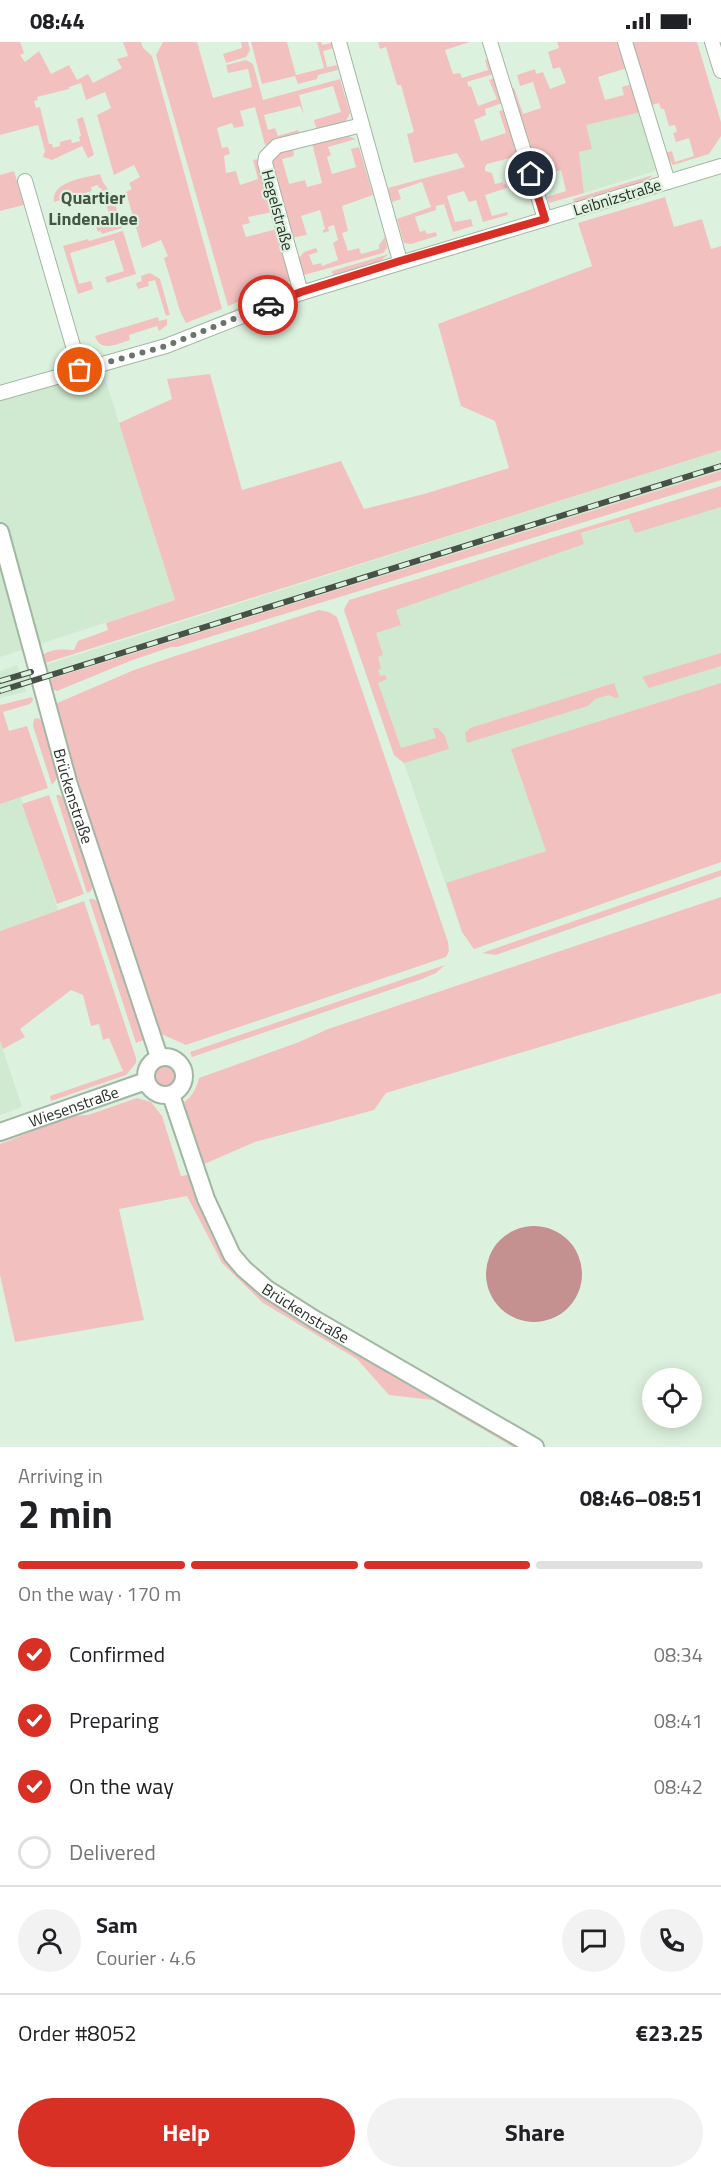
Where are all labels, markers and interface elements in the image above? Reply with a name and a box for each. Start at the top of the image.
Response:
text: 08:44 [30,4,85,38]
pin [505,148,556,199]
icon: home [514,157,547,190]
street label: Hegelstraße [256,167,300,253]
street label: Leibnizstraße [570,172,664,222]
district label: Quartier Lindenallee [48,184,138,232]
courier [238,275,298,335]
icon: car [252,289,285,322]
pin [54,344,105,395]
icon: bag [63,353,96,386]
street label: Brückenstraße [47,745,100,847]
street label: Wiesenstraße [25,1079,122,1133]
street label: Brückenstraße [257,1277,354,1349]
map controls [642,1368,702,1428]
button: locate [642,1368,702,1428]
text: Arriving in [18,1460,103,1491]
text: 08:46–08:51 [580,1481,703,1515]
text: 2 min [18,1484,113,1543]
text: On the way · 170 m [18,1578,181,1609]
text: Confirmed [69,1637,165,1671]
icon: check [18,1638,51,1671]
text: 08:34 [654,1639,703,1670]
text: Preparing [69,1703,159,1737]
icon: check [18,1704,51,1737]
text: 08:41 [654,1705,703,1736]
text: On the way [69,1769,174,1803]
icon: check [18,1770,51,1803]
text: 08:42 [654,1771,703,1802]
text: Delivered [69,1835,156,1869]
text: Sam [96,1908,138,1942]
button: person [18,1909,81,1972]
button: chat [562,1909,625,1972]
button: phone [640,1909,703,1972]
text: Courier · 4.6 [96,1942,196,1973]
text: Order #8052 [18,2016,137,2050]
text: €23.25 [636,2016,703,2050]
button: Help [18,2098,355,2167]
button: Share [367,2098,703,2167]

